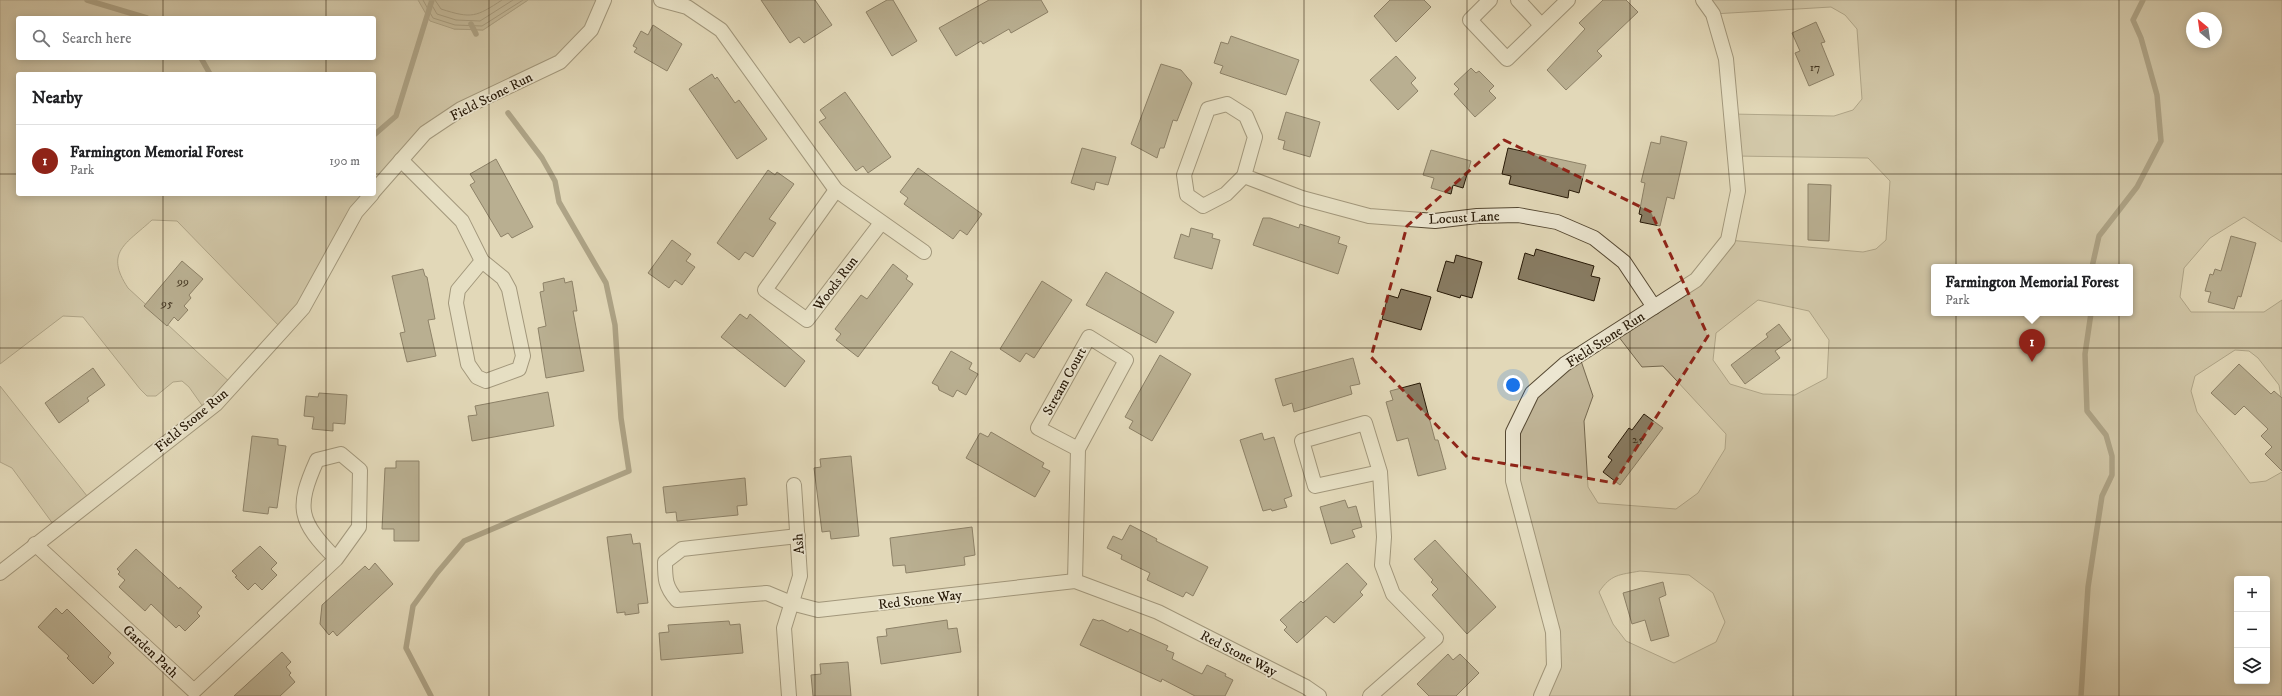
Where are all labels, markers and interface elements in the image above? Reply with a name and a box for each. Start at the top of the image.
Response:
north arrow [2186,12,2222,48]
search box [16,16,376,60]
icon: search [30,27,52,49]
text: Search here [62,29,131,48]
house number: 17 [1810,60,1820,75]
street label: Field Stone Run [447,68,536,125]
text: Nearby [32,87,82,109]
text: Farmington Memorial Forest [70,143,243,162]
text: 1 [43,153,47,169]
text: 190 m [329,153,360,169]
text: Park [70,162,94,178]
street label: Locust Lane [1428,207,1500,229]
street label: Woods Run [809,252,863,315]
popup [1931,264,2133,316]
text: Farmington Memorial Forest [1945,273,2119,292]
house number: 99 [176,274,189,289]
text: Park [1945,292,1970,308]
house number: 95 [160,296,173,311]
street label: Field Stone Run [1563,307,1649,372]
pin: 1 [2019,329,2045,362]
street label: Stream Court [1039,344,1091,419]
your location [1503,375,1523,395]
street label: Field Stone Run [151,384,233,457]
house number: 25 [1632,432,1644,447]
street label: Ash [789,532,809,555]
map controls [2234,576,2270,684]
button: + [2234,576,2270,612]
street label: Red Stone Way [877,586,963,614]
button: − [2234,612,2270,648]
street label: Garden Path [119,621,182,683]
street label: Red Stone Way [1197,627,1280,681]
button: layers [2234,648,2270,684]

